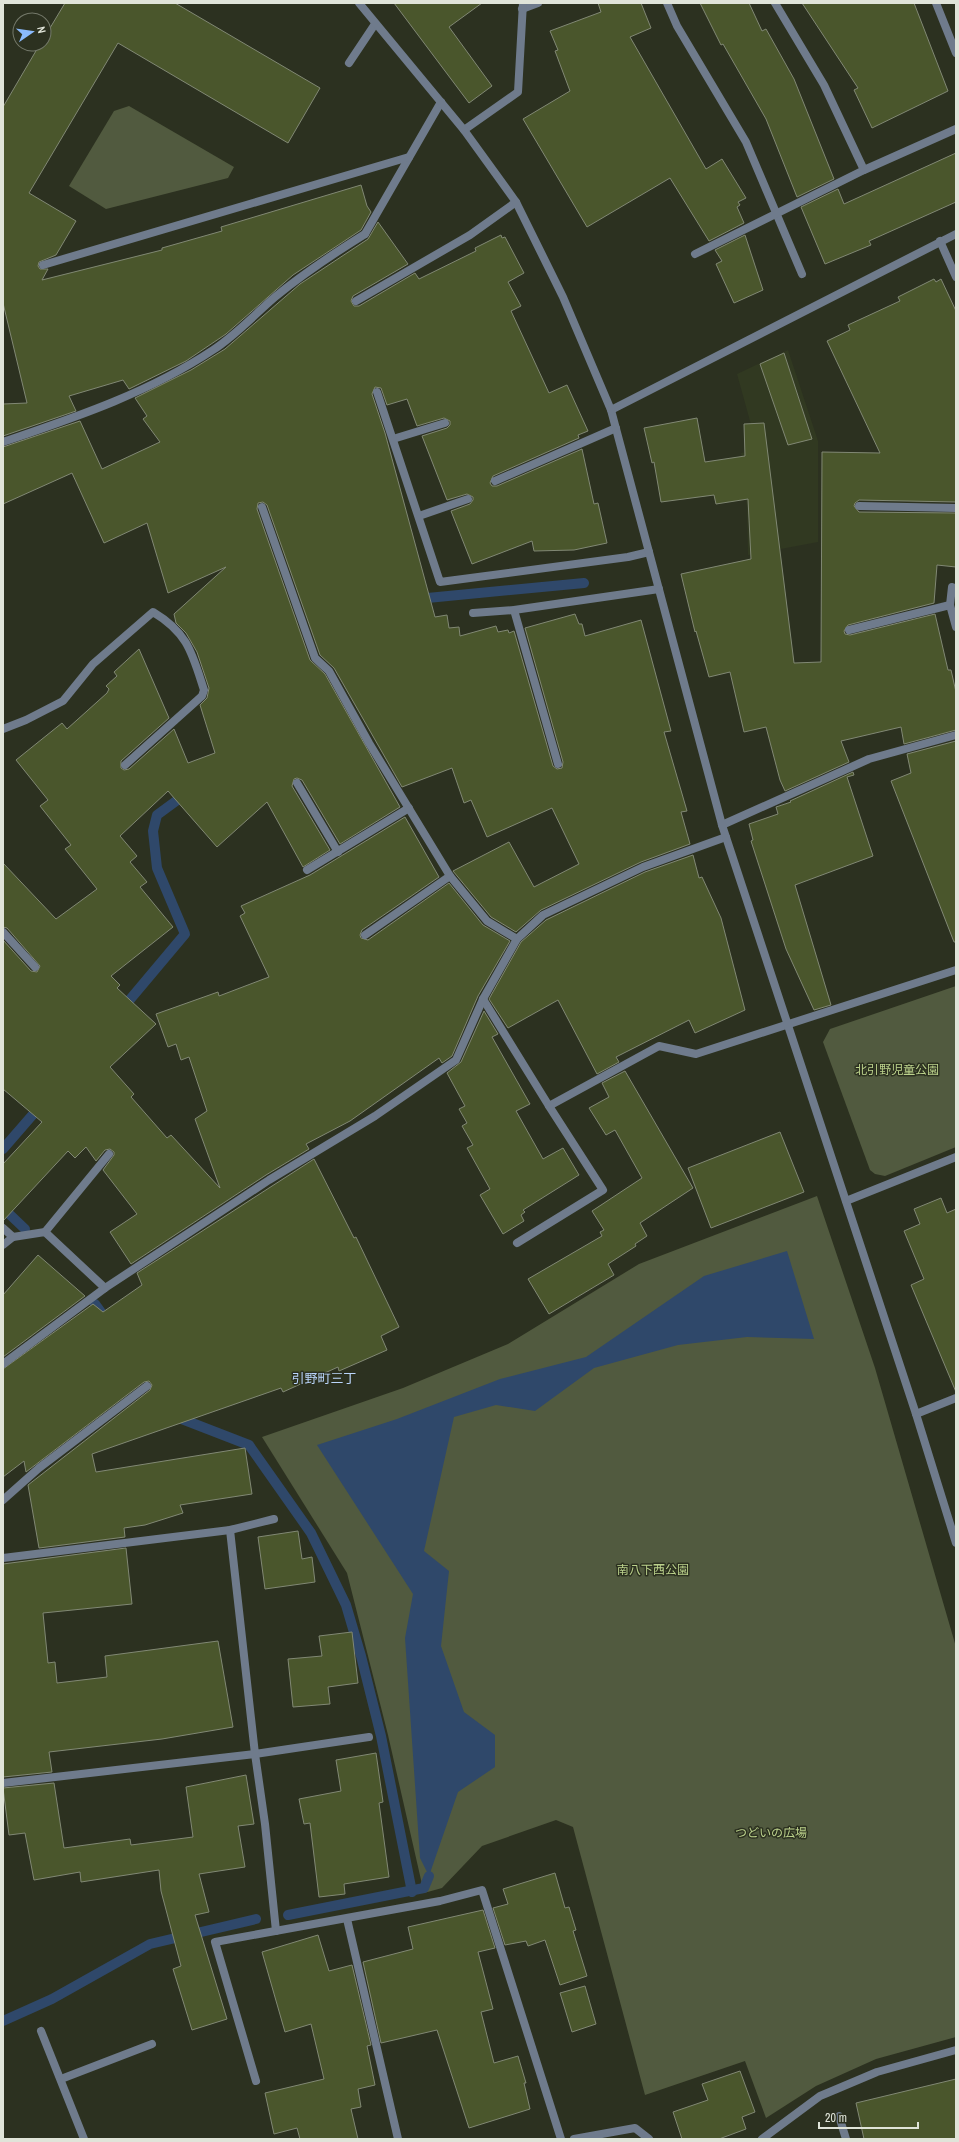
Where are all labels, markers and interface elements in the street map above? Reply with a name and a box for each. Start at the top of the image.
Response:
north arrow [12,12,52,52]
text: N [34,25,49,34]
park label: 北引野児童公園 [855,1062,939,1078]
district label: 引野町三丁 [291,1370,357,1387]
park label: 南八下西公園 [617,1562,689,1578]
park label: つどいの広場 [735,1825,807,1841]
scale bar [819,2104,918,2130]
text: 20 m [825,2110,847,2126]

